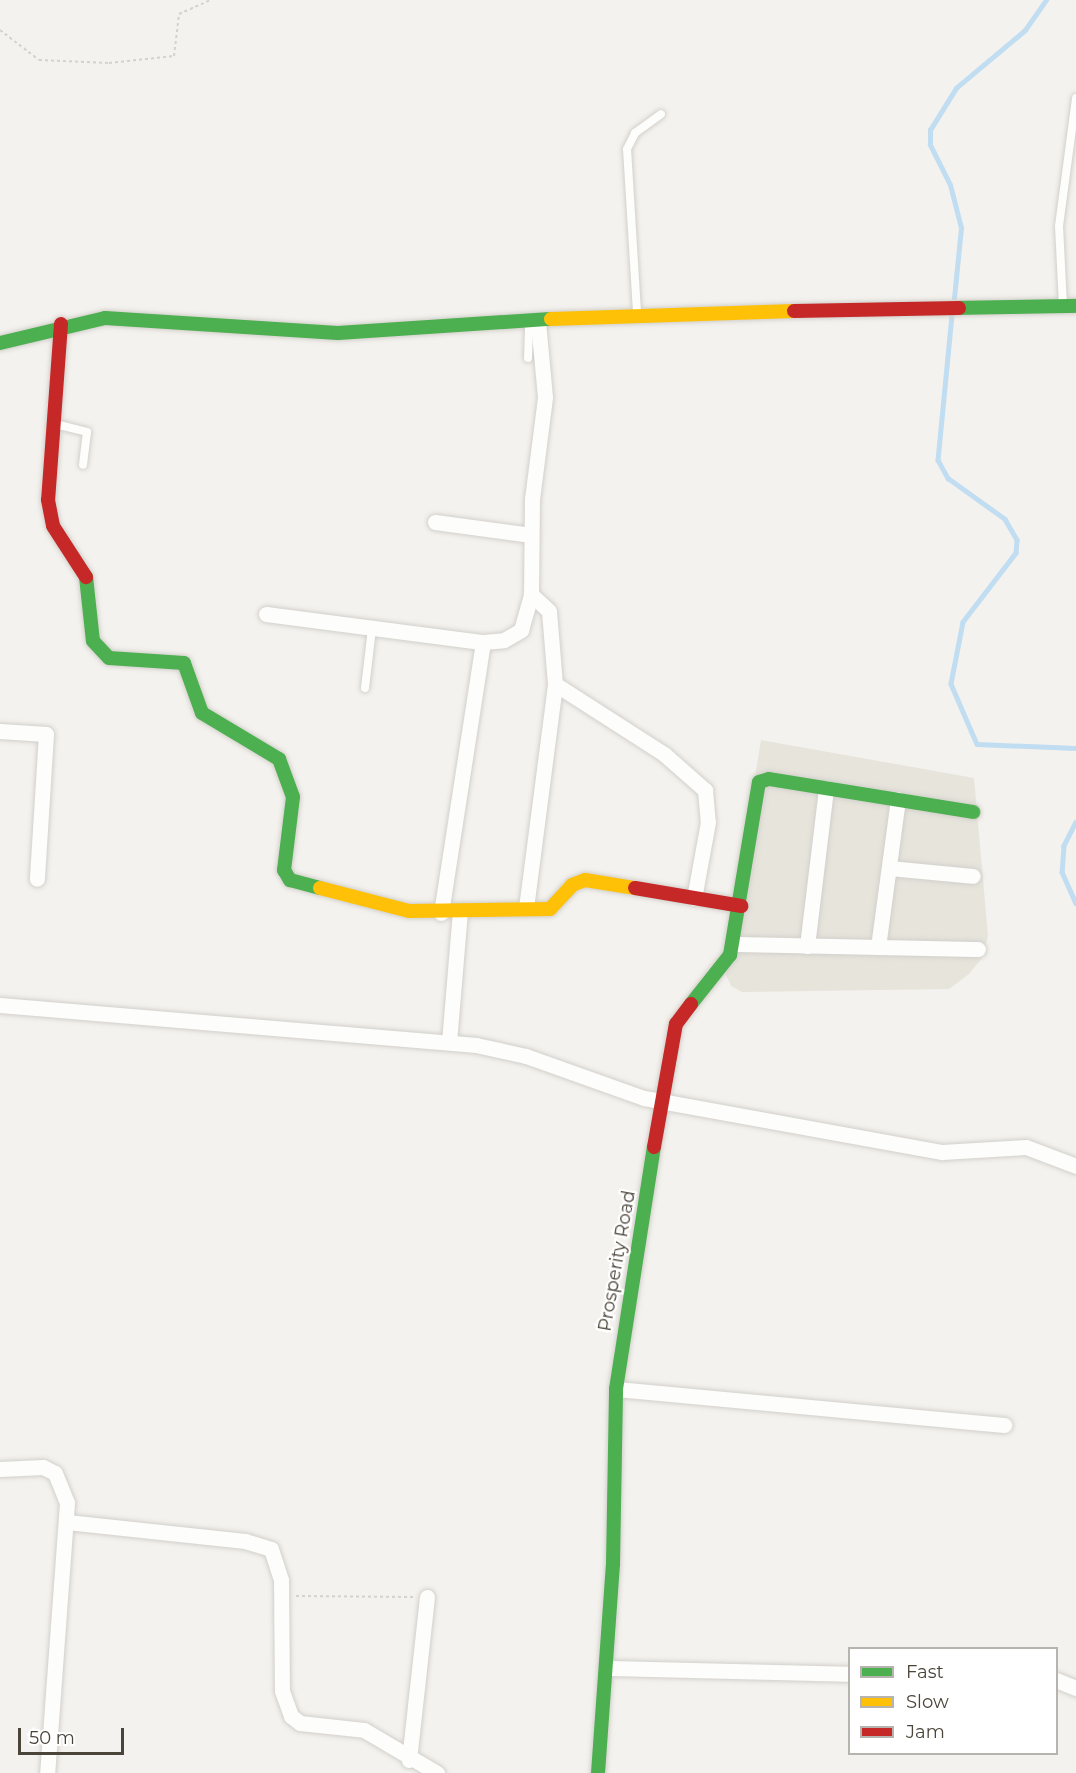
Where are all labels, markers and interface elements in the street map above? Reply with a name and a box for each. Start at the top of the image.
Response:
street label: Prosperity Road [594,1189,640,1333]
legend [848,1647,1058,1755]
text: Fast [906,1661,944,1683]
text: Slow [906,1691,949,1713]
scale bar [21,1716,128,1754]
text: Jam [906,1721,945,1743]
text: 50 m [29,1727,75,1749]

